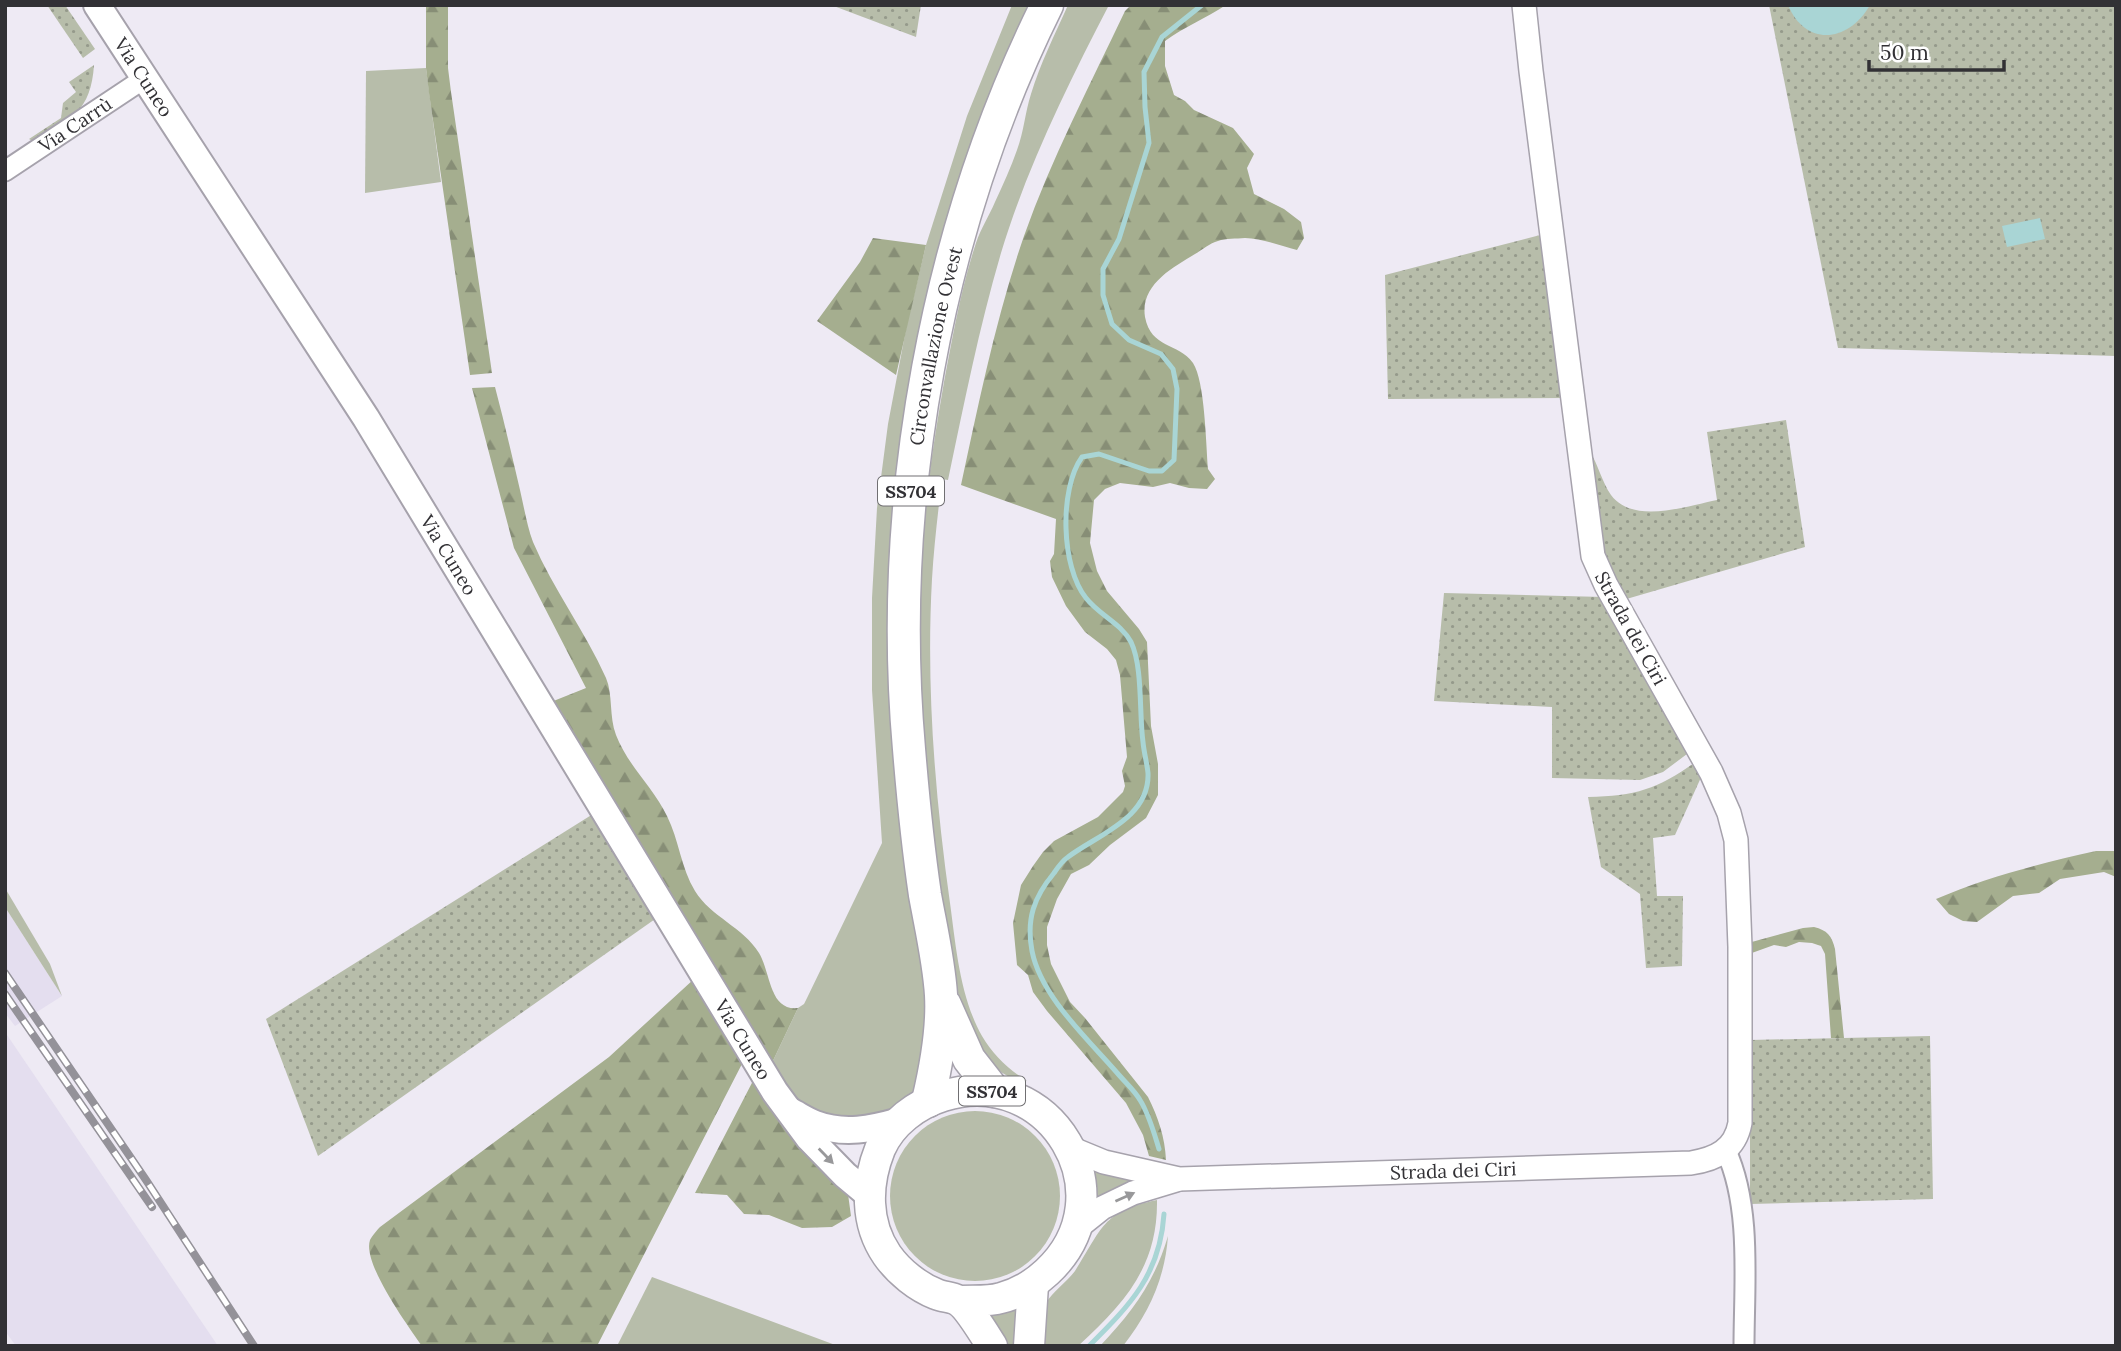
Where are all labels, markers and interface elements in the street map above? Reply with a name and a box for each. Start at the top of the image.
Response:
scale bar [1869,28,2004,72]
street label: Via Cuneo [109,32,178,121]
text: 50 m [1880,39,1929,66]
street label: Via Carrù [33,92,116,158]
street label: Circonvallazione Ovest [904,243,968,447]
road number: SS704 [878,476,944,505]
street label: Via Cuneo [415,509,483,599]
street label: Strada dei Ciri [1590,567,1672,689]
street label: Via Cuneo [709,994,777,1084]
road number: SS704 [959,1076,1025,1106]
one-way arrow [817,1147,834,1164]
street label: Strada dei Ciri [1390,1156,1517,1184]
one-way arrow [1115,1191,1135,1203]

